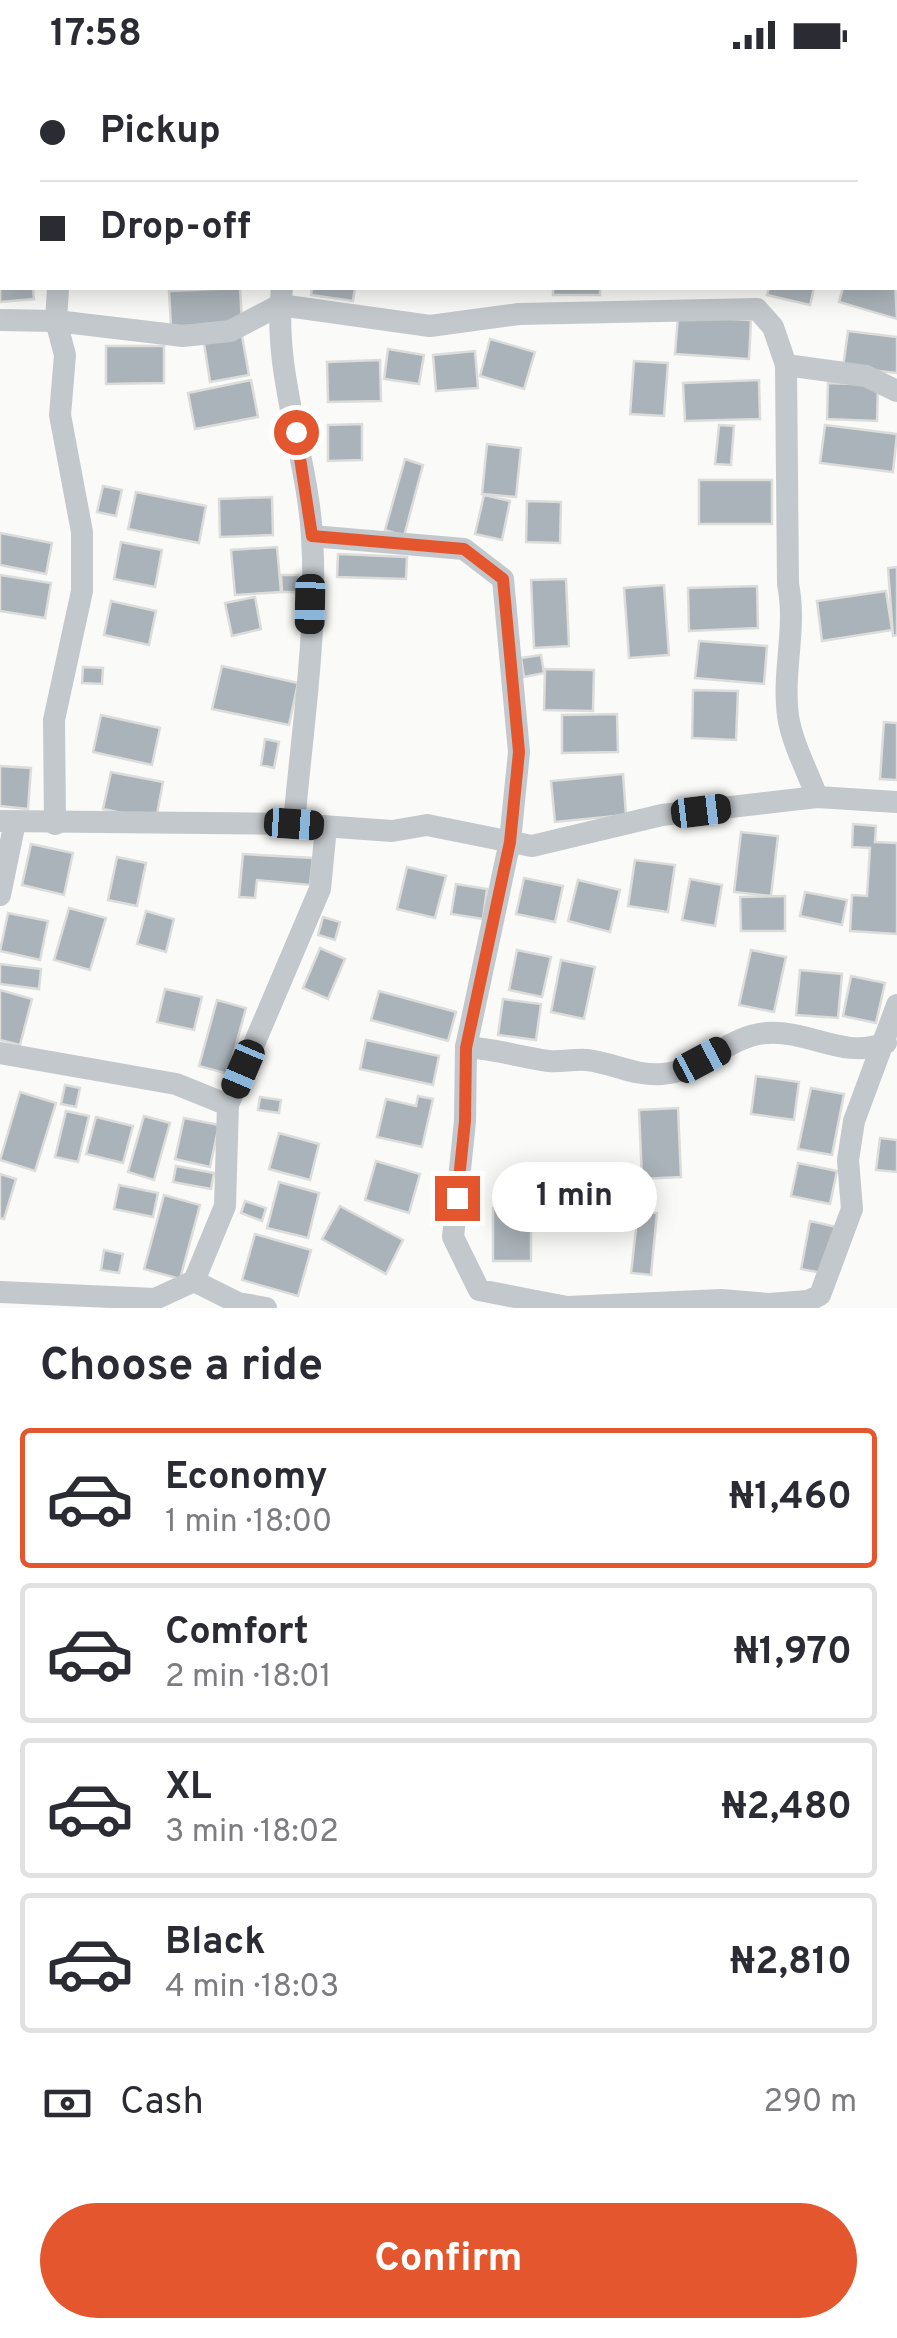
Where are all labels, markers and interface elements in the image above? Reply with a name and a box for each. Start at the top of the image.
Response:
text: 17:58 [50,11,142,60]
text: Pickup [100,108,221,157]
text: Drop-off [100,204,251,253]
route start [274,410,319,455]
car [294,574,326,634]
car [669,792,733,830]
car [263,807,325,841]
car [668,1033,736,1087]
car [217,1036,269,1102]
callout: 1 min [492,1163,657,1233]
route end [435,1176,480,1221]
text: 1 min [536,1177,613,1217]
text: Choose a ride [40,1339,323,1396]
icon: car [45,1453,135,1543]
text: Economy [165,1454,327,1503]
text: ₦1,460 [729,1474,852,1523]
text: 1 min · 18:00 [165,1503,332,1543]
icon: car [45,1608,135,1698]
text: Comfort [165,1609,309,1658]
text: ₦1,970 [733,1629,852,1678]
text: 2 min · 18:01 [165,1658,332,1698]
icon: car [45,1763,135,1853]
text: XL [165,1764,212,1813]
text: ₦2,480 [721,1784,852,1833]
text: 3 min · 18:02 [165,1813,339,1853]
icon: car [45,1918,135,2008]
text: Black [165,1919,265,1968]
text: ₦2,810 [730,1939,852,1988]
text: 4 min · 18:03 [165,1968,339,2008]
icon: cash [40,2076,95,2131]
text: Cash [120,2079,204,2128]
text: 290 m [763,2083,857,2123]
button: Confirm [40,2203,857,2318]

